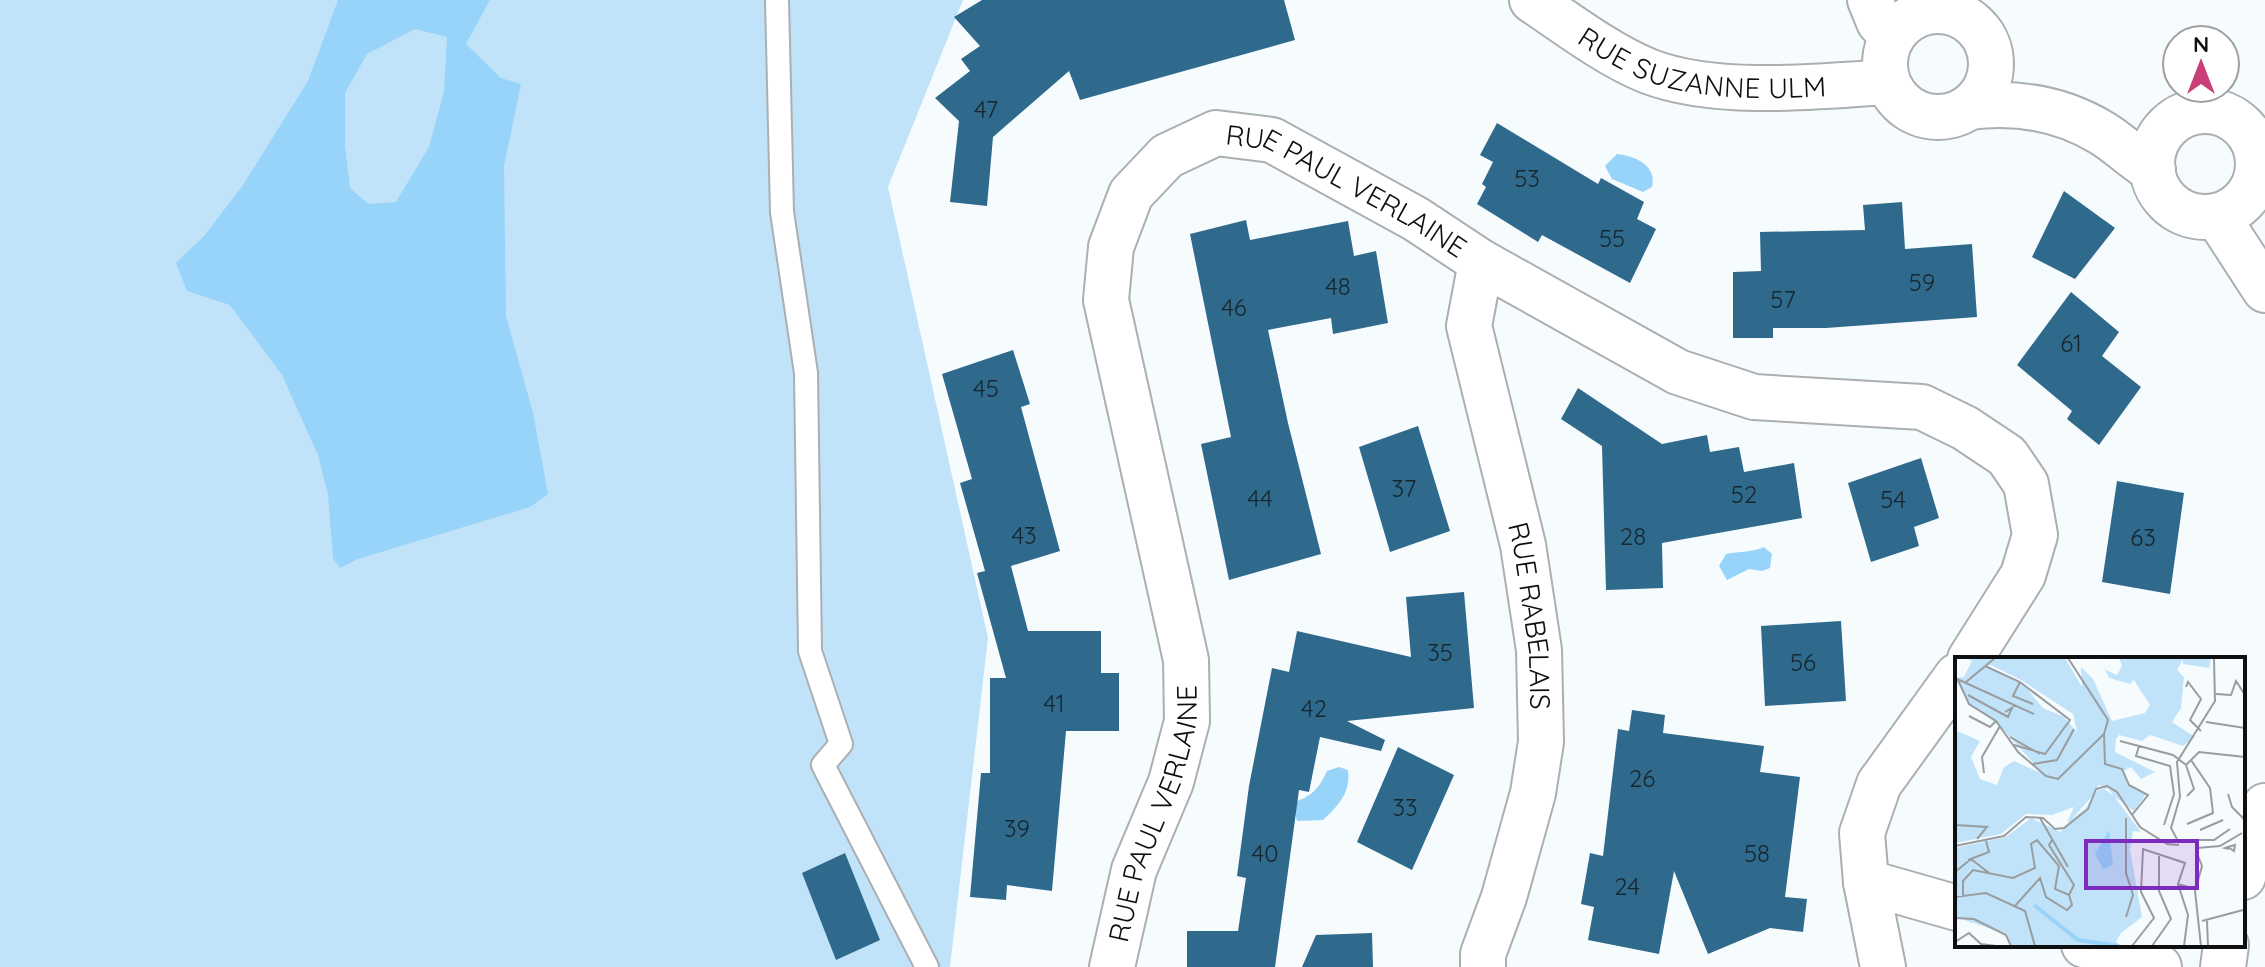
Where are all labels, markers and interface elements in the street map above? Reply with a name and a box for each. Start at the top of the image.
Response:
street label: RUE SUZANNE ULM [1572,19,1827,105]
north arrow [2161,24,2241,104]
text: N [2193,30,2209,58]
house number: 47 [974,94,998,124]
street label: RUE PAUL VERLAINE [1224,116,1474,265]
house number: 53 [1514,163,1540,193]
house number: 55 [1599,223,1625,253]
house number: 59 [1909,267,1935,297]
house number: 48 [1325,271,1351,301]
house number: 57 [1770,284,1796,314]
house number: 46 [1221,292,1247,322]
house number: 61 [2060,328,2082,358]
house number: 45 [973,373,999,403]
house number: 37 [1392,473,1416,503]
house number: 52 [1731,479,1757,509]
house number: 44 [1247,483,1273,513]
house number: 54 [1880,484,1906,514]
street label: RUE RABELAIS [1501,518,1558,710]
house number: 43 [1011,520,1037,550]
house number: 28 [1620,521,1646,551]
house number: 63 [2130,522,2156,552]
house number: 35 [1427,637,1453,667]
house number: 56 [1790,647,1816,677]
inset map [1955,657,2245,947]
street label: RUE PAUL VERLAINE [1100,685,1204,945]
house number: 41 [1043,688,1065,718]
house number: 42 [1301,693,1327,723]
house number: 26 [1629,763,1655,793]
house number: 33 [1392,792,1418,822]
house number: 39 [1004,813,1030,843]
house number: 40 [1252,838,1278,868]
house number: 58 [1744,838,1770,868]
house number: 24 [1614,871,1640,901]

